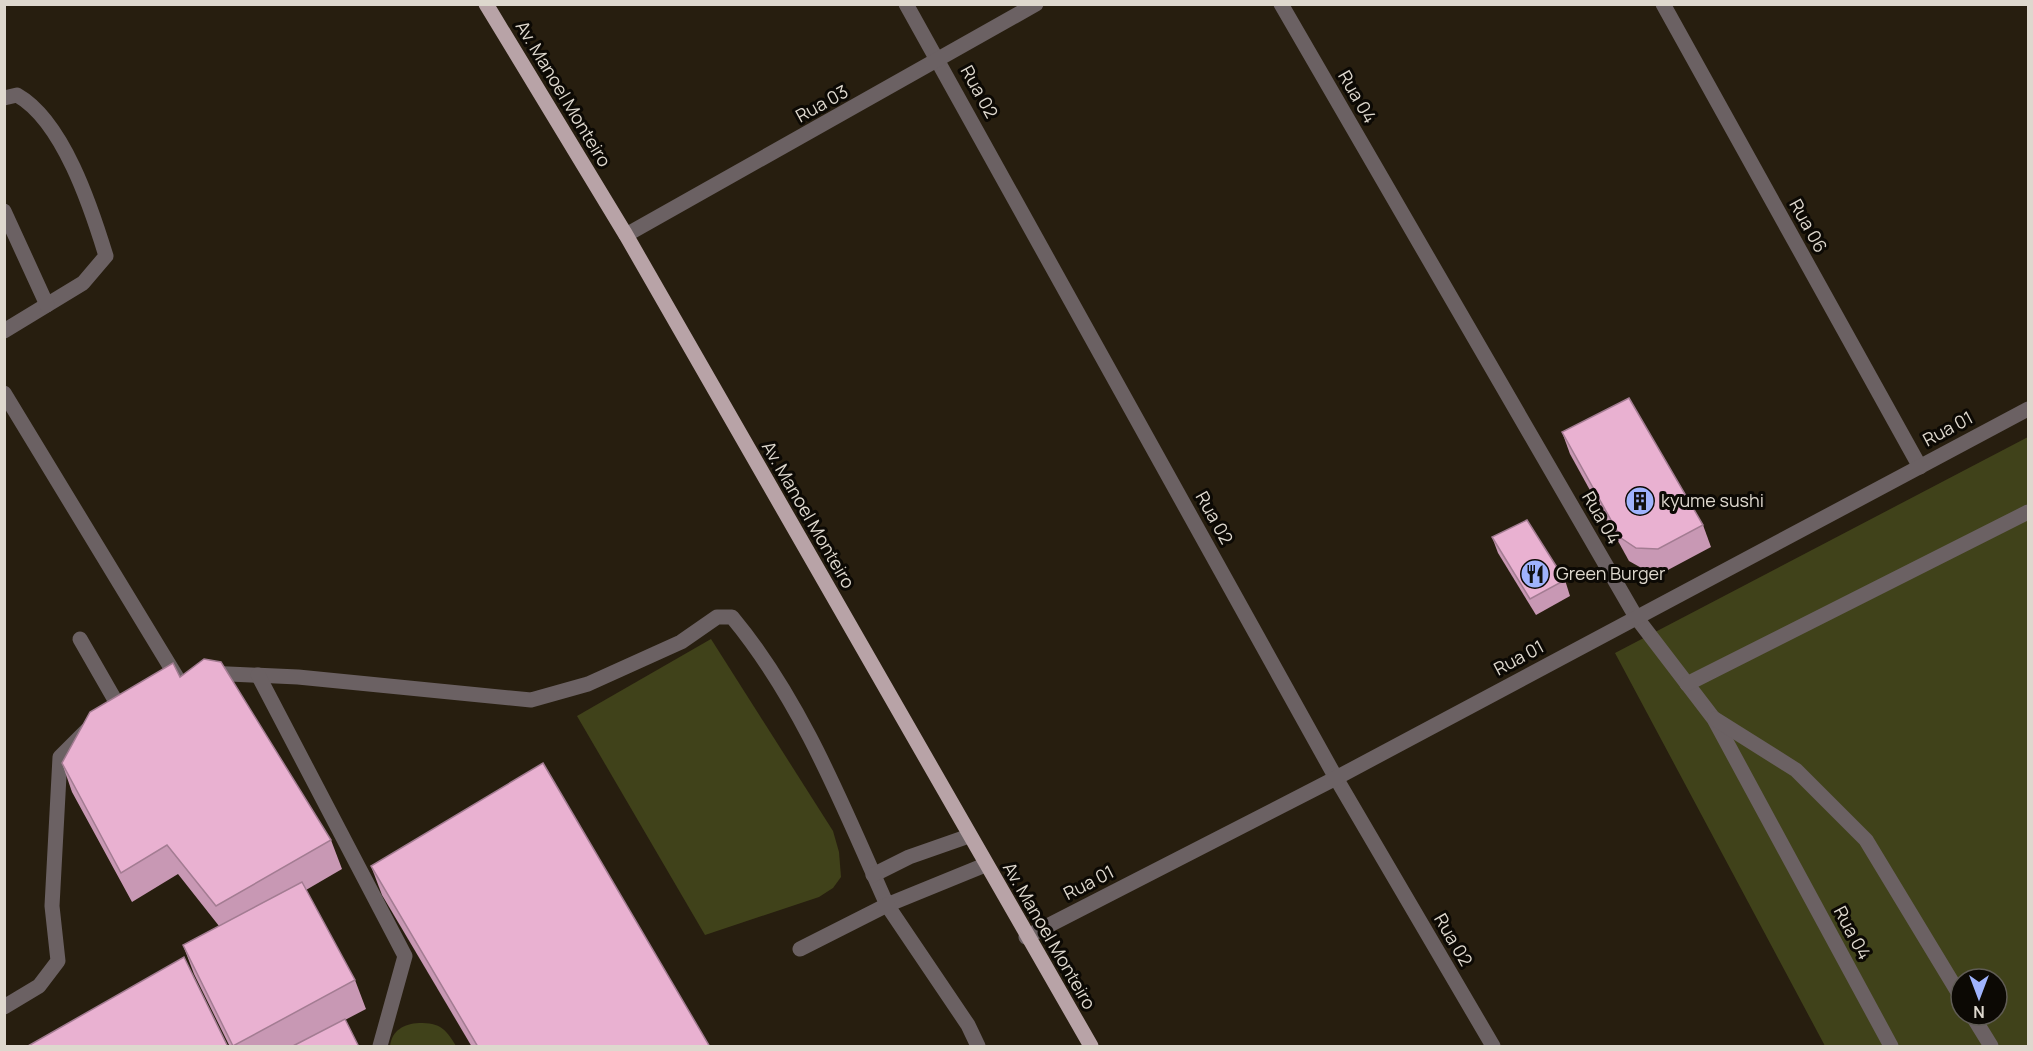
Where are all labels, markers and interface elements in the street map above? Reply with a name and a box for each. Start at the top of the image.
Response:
street label: Av. Manoel Monteiro [511,16,617,171]
street label: Rua 02 [956,61,1004,122]
street label: Rua 04 [1333,66,1383,127]
street label: Rua 03 [791,79,852,127]
street label: Rua 06 [1784,194,1833,257]
street label: Rua 01 [1918,405,1977,451]
street label: Av. Manoel Monteiro [757,436,861,593]
building icon: kyume sushi [1624,485,1656,517]
street label: Rua 02 [1191,487,1239,548]
street label: Rua 04 [1577,487,1627,548]
place label: kyume sushi [1661,488,1764,512]
restaurant icon: Green Burger [1519,558,1551,590]
place label: Green Burger [1556,561,1666,585]
street label: Rua 01 [1489,634,1548,680]
street label: Av. Manoel Monteiro [998,857,1102,1014]
street label: Rua 01 [1059,859,1118,905]
street label: Rua 04 [1829,902,1877,963]
street label: Rua 02 [1429,909,1478,970]
north arrow [1949,967,2009,1027]
text: N [1973,1001,1985,1023]

